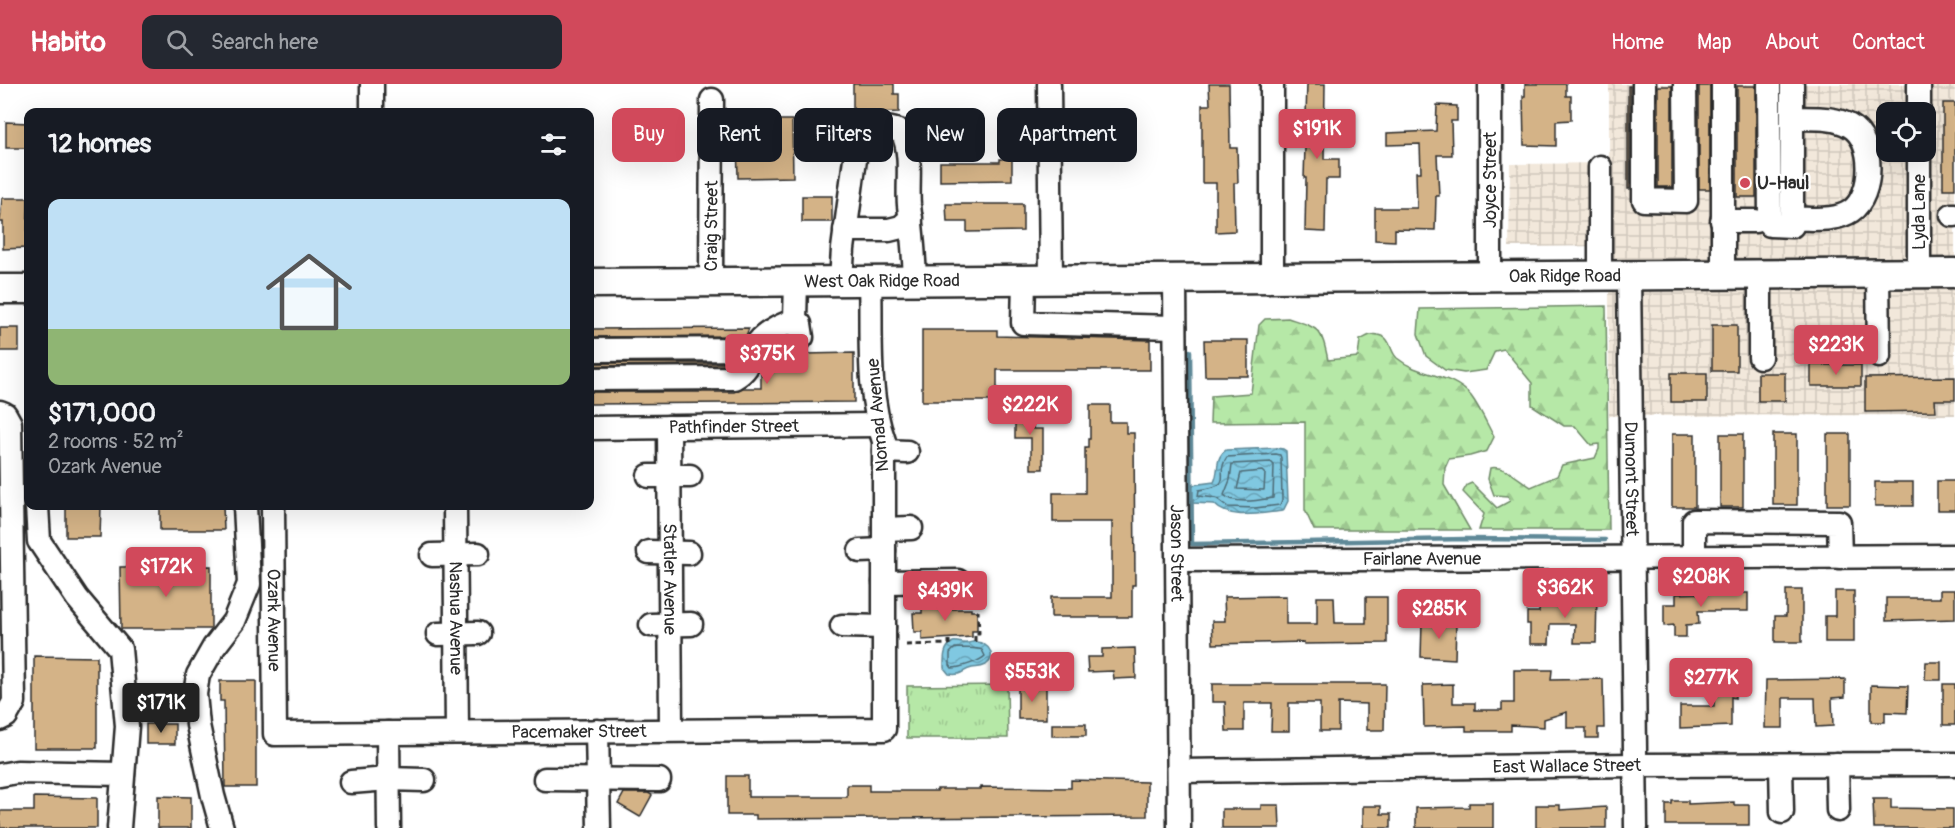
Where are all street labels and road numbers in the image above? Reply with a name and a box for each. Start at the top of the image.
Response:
street label: Joyce Street [1479,131,1502,228]
street label: Lyda Lane [1908,174,1931,250]
street label: Craig Street [700,180,723,272]
street label: Oak Ridge Road [1509,264,1621,288]
street label: West Oak Ridge Road [804,269,960,293]
street label: Nomad Avenue [862,357,894,473]
street label: Pathfinder Street [669,414,800,439]
street label: Dumont Street [1619,421,1644,537]
street label: Jason Street [1165,504,1189,603]
street label: Statler Avenue [658,523,682,635]
street label: Fairlane Avenue [1363,547,1481,571]
street label: Nashua Avenue [444,561,468,675]
street label: Ozark Avenue [262,569,286,671]
street label: Pacemaker Street [511,719,648,744]
street label: East Wallace Street [1493,753,1642,778]

